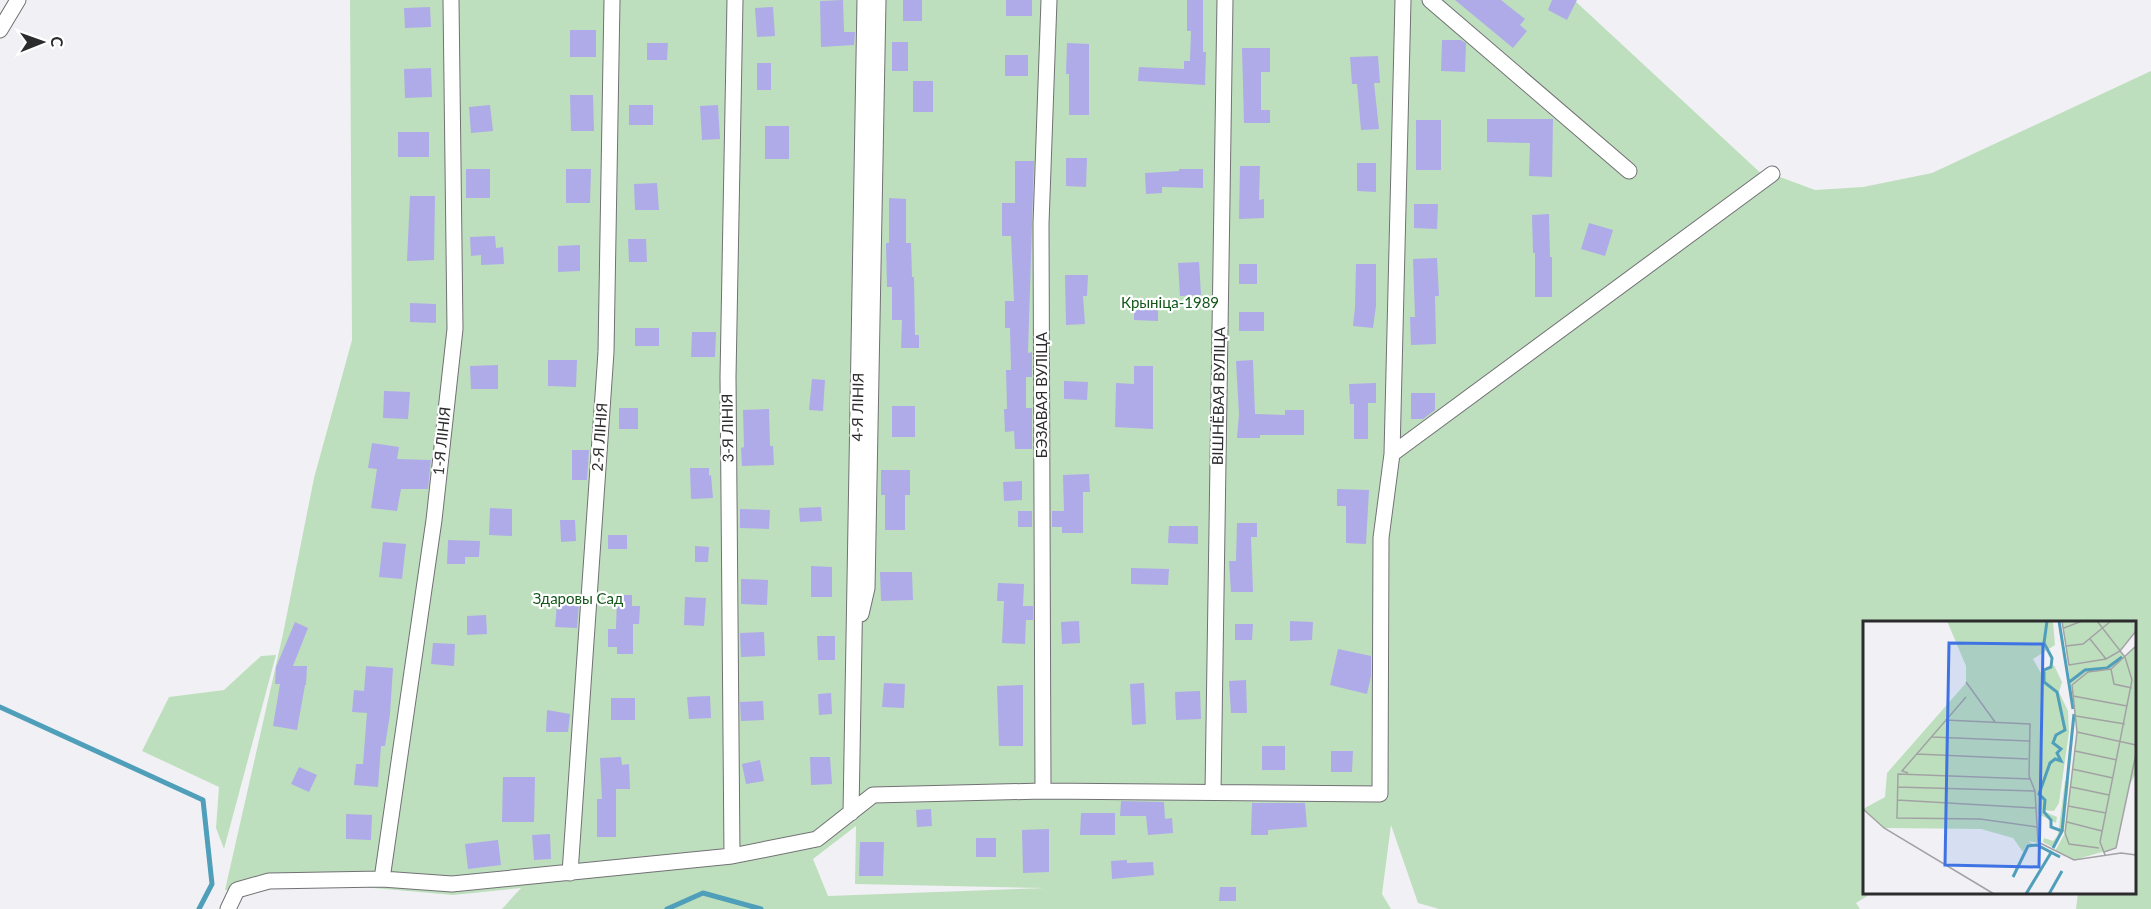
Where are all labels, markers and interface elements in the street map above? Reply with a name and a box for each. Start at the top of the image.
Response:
north arrow [12,12,72,72]
text: С [48,36,67,48]
park label: Крыніца-1989 [1121,293,1219,311]
street label: ВІШНЁВАЯ ВУЛІЦА [1208,326,1228,465]
street label: БЭЗАВАЯ ВУЛІЦА [1032,331,1050,458]
street label: 4-Я ЛІНІЯ [847,372,867,442]
street label: 3-Я ЛІНІЯ [717,393,737,463]
street label: 2-Я ЛІНІЯ [588,402,610,472]
street label: 1-Я ЛІНІЯ [428,406,454,476]
park label: Здаровы Сад [533,589,623,607]
inset map [1863,621,2136,894]

